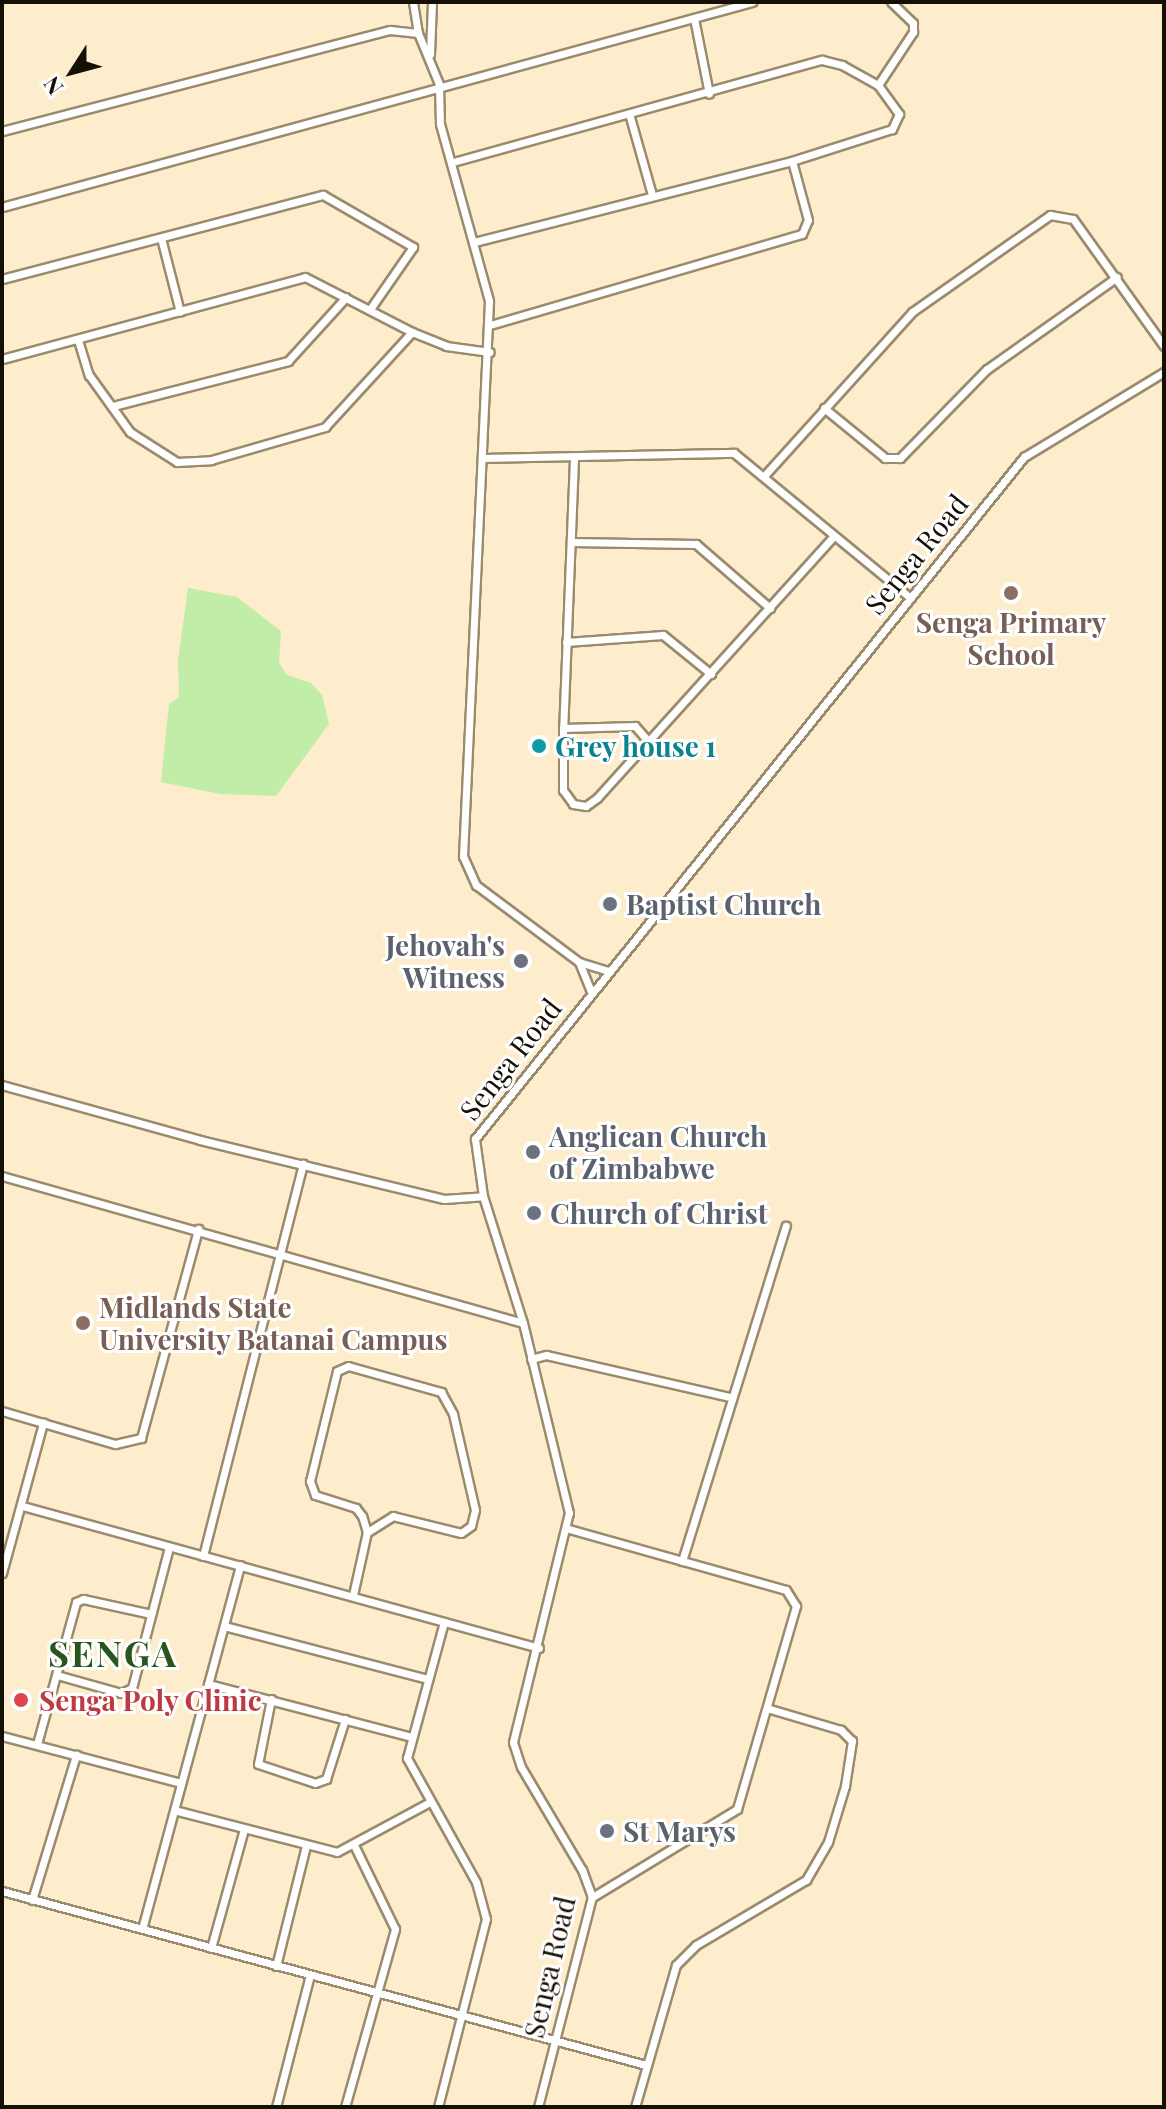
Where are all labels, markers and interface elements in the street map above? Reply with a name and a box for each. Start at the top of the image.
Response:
north arrow [32,32,112,112]
text: N [36,71,69,101]
street label: Senga Road [857,487,975,621]
marker: Senga Primary School [1002,584,1020,602]
place label: Senga Primary School [916,605,1106,671]
place label: Grey house 1 [555,729,717,763]
marker: Grey house 1 [530,737,548,755]
place label: Baptist Church [626,887,821,921]
marker: Baptist Church [601,895,619,913]
place label: Jehovah's Witness [385,928,505,994]
marker: Jehovah's Witness [512,952,530,970]
street label: Senga Road [452,992,568,1126]
place label: Anglican Church of Zimbabwe [549,1119,767,1185]
marker: Anglican Church of Zimbabwe [524,1143,542,1161]
place label: Church of Christ [550,1196,768,1230]
marker: Church of Christ [525,1204,543,1222]
place label: Midlands State University Batanai Campus [99,1290,448,1356]
marker: Midlands State University Batanai Campus [74,1314,92,1332]
district label: SENGA [48,1631,178,1675]
place label: Senga Poly Clinic [39,1683,263,1717]
marker: Senga Poly Clinic [10,1689,32,1711]
place label: St Marys [623,1814,736,1848]
marker: St Marys [598,1822,616,1840]
street label: Senga Road [516,1893,582,2041]

